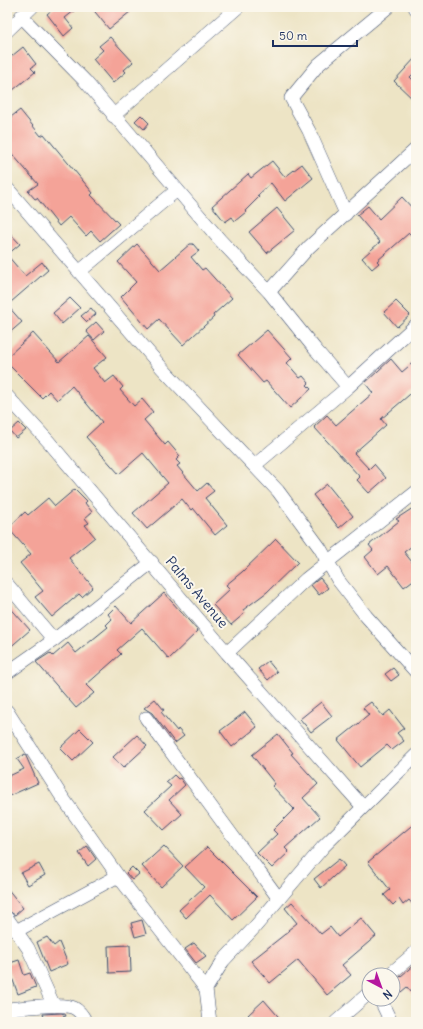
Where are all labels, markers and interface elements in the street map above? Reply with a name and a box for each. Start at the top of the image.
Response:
scale bar [273,22,357,48]
text: 50 m [279,28,308,43]
street label: Palms Avenue [162,552,232,632]
north arrow [361,967,401,1007]
text: N [380,987,395,1002]

